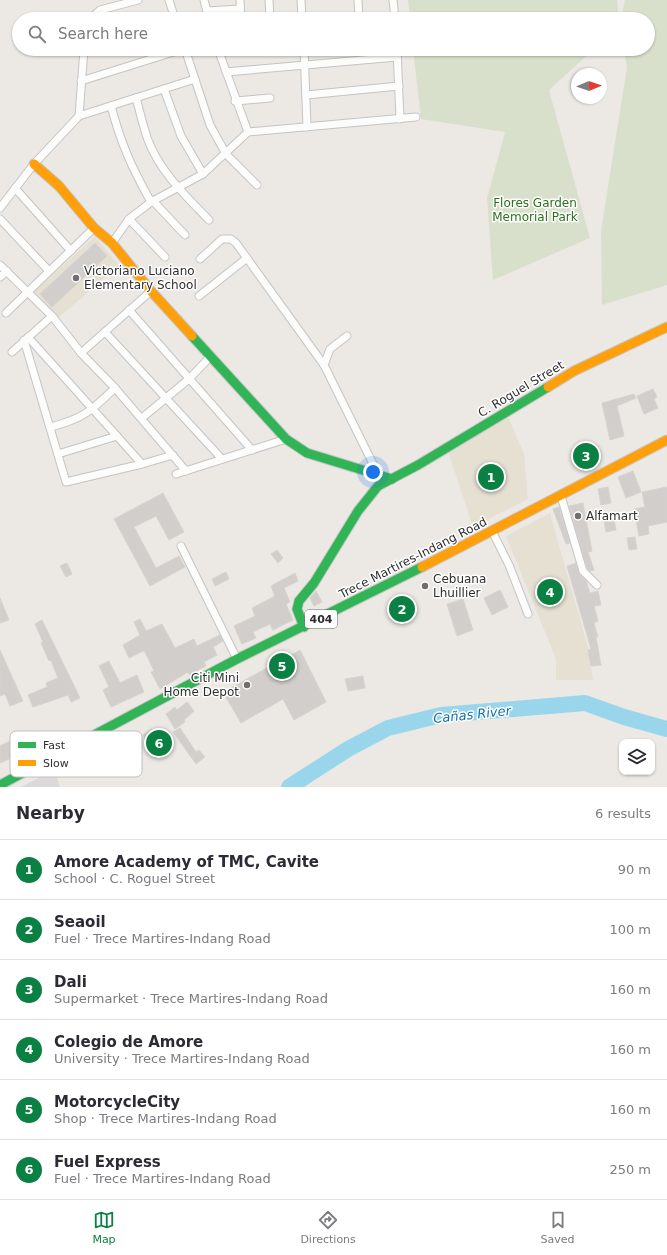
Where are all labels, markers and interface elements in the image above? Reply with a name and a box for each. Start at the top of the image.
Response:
search box [12,12,655,56]
icon: search [26,23,48,45]
text: Search here [58,25,148,43]
north arrow [571,68,607,104]
park label: Flores Garden Memorial Park [492,196,578,224]
place label: Victoriano Luciano Elementary School [84,264,197,292]
marker: Victoriano Luciano Elementary School [71,273,81,283]
street label: C. Roguel Street [476,358,567,420]
pin: 3 [573,441,599,471]
your location [363,462,383,482]
pin: 1 [478,462,504,492]
place label: Alfamart [586,509,638,523]
marker: Alfamart [573,511,583,521]
street label: Trece Martires-Indang Road [336,515,489,602]
place label: Cebuana Lhuillier [433,572,486,600]
pin: 4 [537,577,563,607]
marker: Cebuana Lhuillier [420,581,430,591]
pin: 2 [389,594,415,624]
road number: 404 [305,610,337,628]
pin: 5 [269,651,295,681]
place label: Citi Mini Home Depot [163,671,239,699]
marker: Citi Mini Home Depot [242,680,252,690]
water label: Cañas River [433,703,513,726]
pin: 6 [146,728,172,758]
legend [10,731,142,777]
text: Fast [43,739,66,752]
map controls [619,739,655,775]
button: layers [619,739,655,775]
text: Slow [43,757,69,770]
text: Nearby [16,803,85,823]
text: 6 results [595,806,651,821]
text: Amore Academy of TMC, Cavite [54,853,319,871]
text: 1 [24,862,34,877]
text: 90 m [618,862,651,877]
text: School · C. Roguel Street [54,871,215,886]
text: Seaoil [54,913,106,931]
text: 2 [24,922,34,937]
text: 100 m [609,922,651,937]
text: Fuel · Trece Martires-Indang Road [54,931,271,946]
text: Dali [54,973,87,991]
text: 3 [24,982,34,997]
text: 160 m [609,982,651,997]
text: Supermarket · Trece Martires-Indang Road [54,991,328,1006]
text: Colegio de Amore [54,1033,203,1051]
text: 4 [24,1042,34,1057]
text: 160 m [609,1042,651,1057]
text: University · Trece Martires-Indang Road [54,1051,310,1066]
text: MotorcycleCity [54,1093,180,1111]
text: 5 [24,1102,34,1117]
text: 160 m [609,1102,651,1117]
text: Shop · Trece Martires-Indang Road [54,1111,277,1126]
text: Fuel Express [54,1153,161,1171]
text: 6 [24,1162,34,1177]
text: 250 m [609,1162,651,1177]
text: Fuel · Trece Martires-Indang Road [54,1171,271,1186]
tab: Map [92,1209,116,1246]
tab: Directions [300,1209,356,1246]
tab: Saved [541,1209,575,1246]

